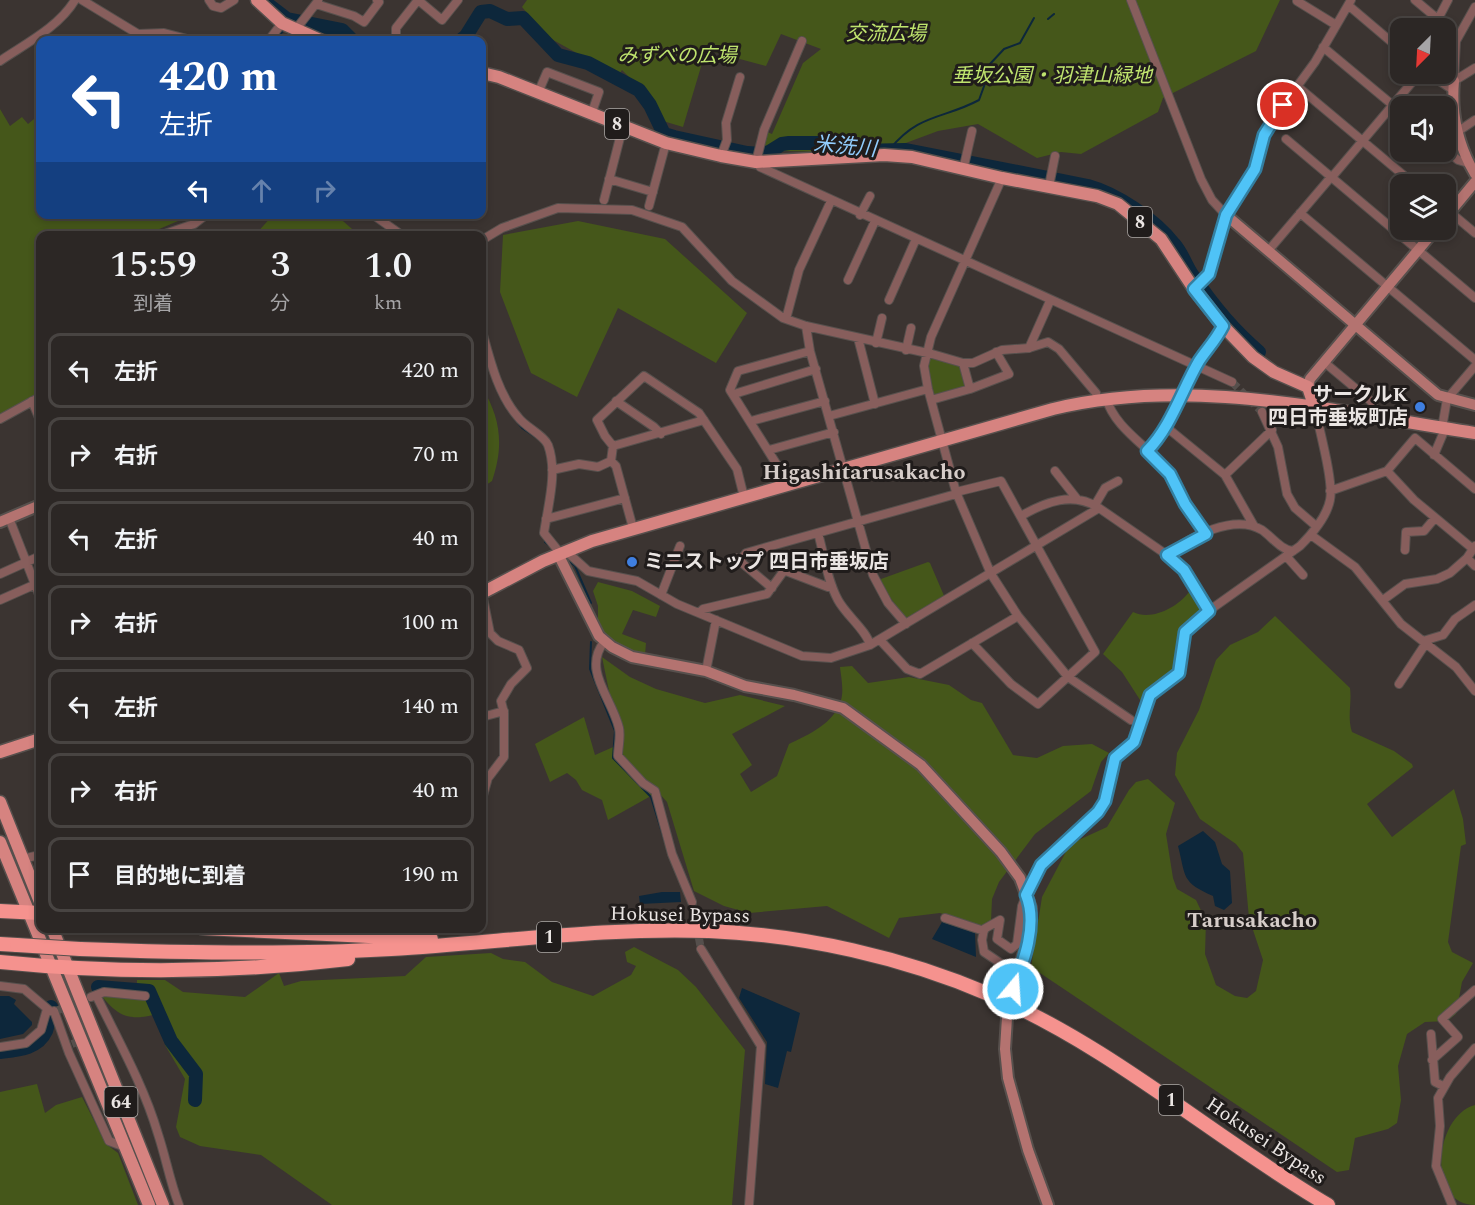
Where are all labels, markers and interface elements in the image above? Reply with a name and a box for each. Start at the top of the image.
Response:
north arrow [1390,18,1456,84]
map controls [1390,18,1456,240]
park label: 交流広場 [846,19,928,49]
park label: みずべの広場 [618,41,738,71]
text: 420 m [159,46,278,109]
icon: left [60,60,138,138]
park label: 垂坂公園・羽津山緑地 [952,61,1154,91]
pin [1257,79,1308,130]
icon: arrive [1266,88,1299,121]
button: sound [1390,96,1456,162]
text: 左折 [159,105,213,147]
road number: 8 [605,109,629,139]
water label: 米洗川 [812,128,880,166]
icon: left [182,174,215,207]
icon: ahead [245,174,278,207]
icon: right [308,174,341,207]
button: layers [1390,174,1456,240]
road number: 8 [1128,207,1152,237]
text: 15:59 [110,238,196,293]
text: 3 [271,238,290,293]
text: 1.0 [364,239,412,294]
text: km [374,288,402,318]
text: 到着 [133,289,173,319]
text: 分 [270,289,290,319]
icon: left [63,354,96,387]
text: 420 m [402,354,459,387]
text: 左折 [114,356,158,389]
place label: サークルK 四日市垂坂町店 [1268,380,1409,433]
marker: サークルK 四日市垂坂町店 [1413,400,1427,414]
icon: right [63,438,96,471]
text: 70 m [413,438,459,471]
text: 右折 [114,440,158,473]
district label: Higashitarusakacho [762,456,966,489]
icon: left [63,522,96,555]
text: 40 m [413,522,459,555]
text: 左折 [114,524,158,557]
place label: ミニストップ 四日市垂坂店 [644,547,889,577]
marker: ミニストップ 四日市垂坂店 [625,555,639,569]
icon: right [63,606,96,639]
text: 100 m [402,606,459,639]
text: 右折 [114,608,158,641]
icon: left [63,690,96,723]
text: 140 m [402,690,459,723]
text: 左折 [114,692,158,725]
icon: right [63,774,96,807]
text: 40 m [413,774,459,807]
text: 右折 [114,776,158,809]
icon: arrive [63,858,96,891]
text: 190 m [402,858,459,891]
text: 目的地に到着 [114,860,246,893]
street label: Hokusei Bypass [610,899,750,931]
district label: Tarusakacho [1187,904,1317,937]
road number: 1 [537,922,561,952]
position arrow [981,957,1045,1021]
road number: 1 [1159,1085,1183,1115]
road number: 64 [104,1087,138,1117]
street label: Hokusei Bypass [1200,1089,1332,1193]

